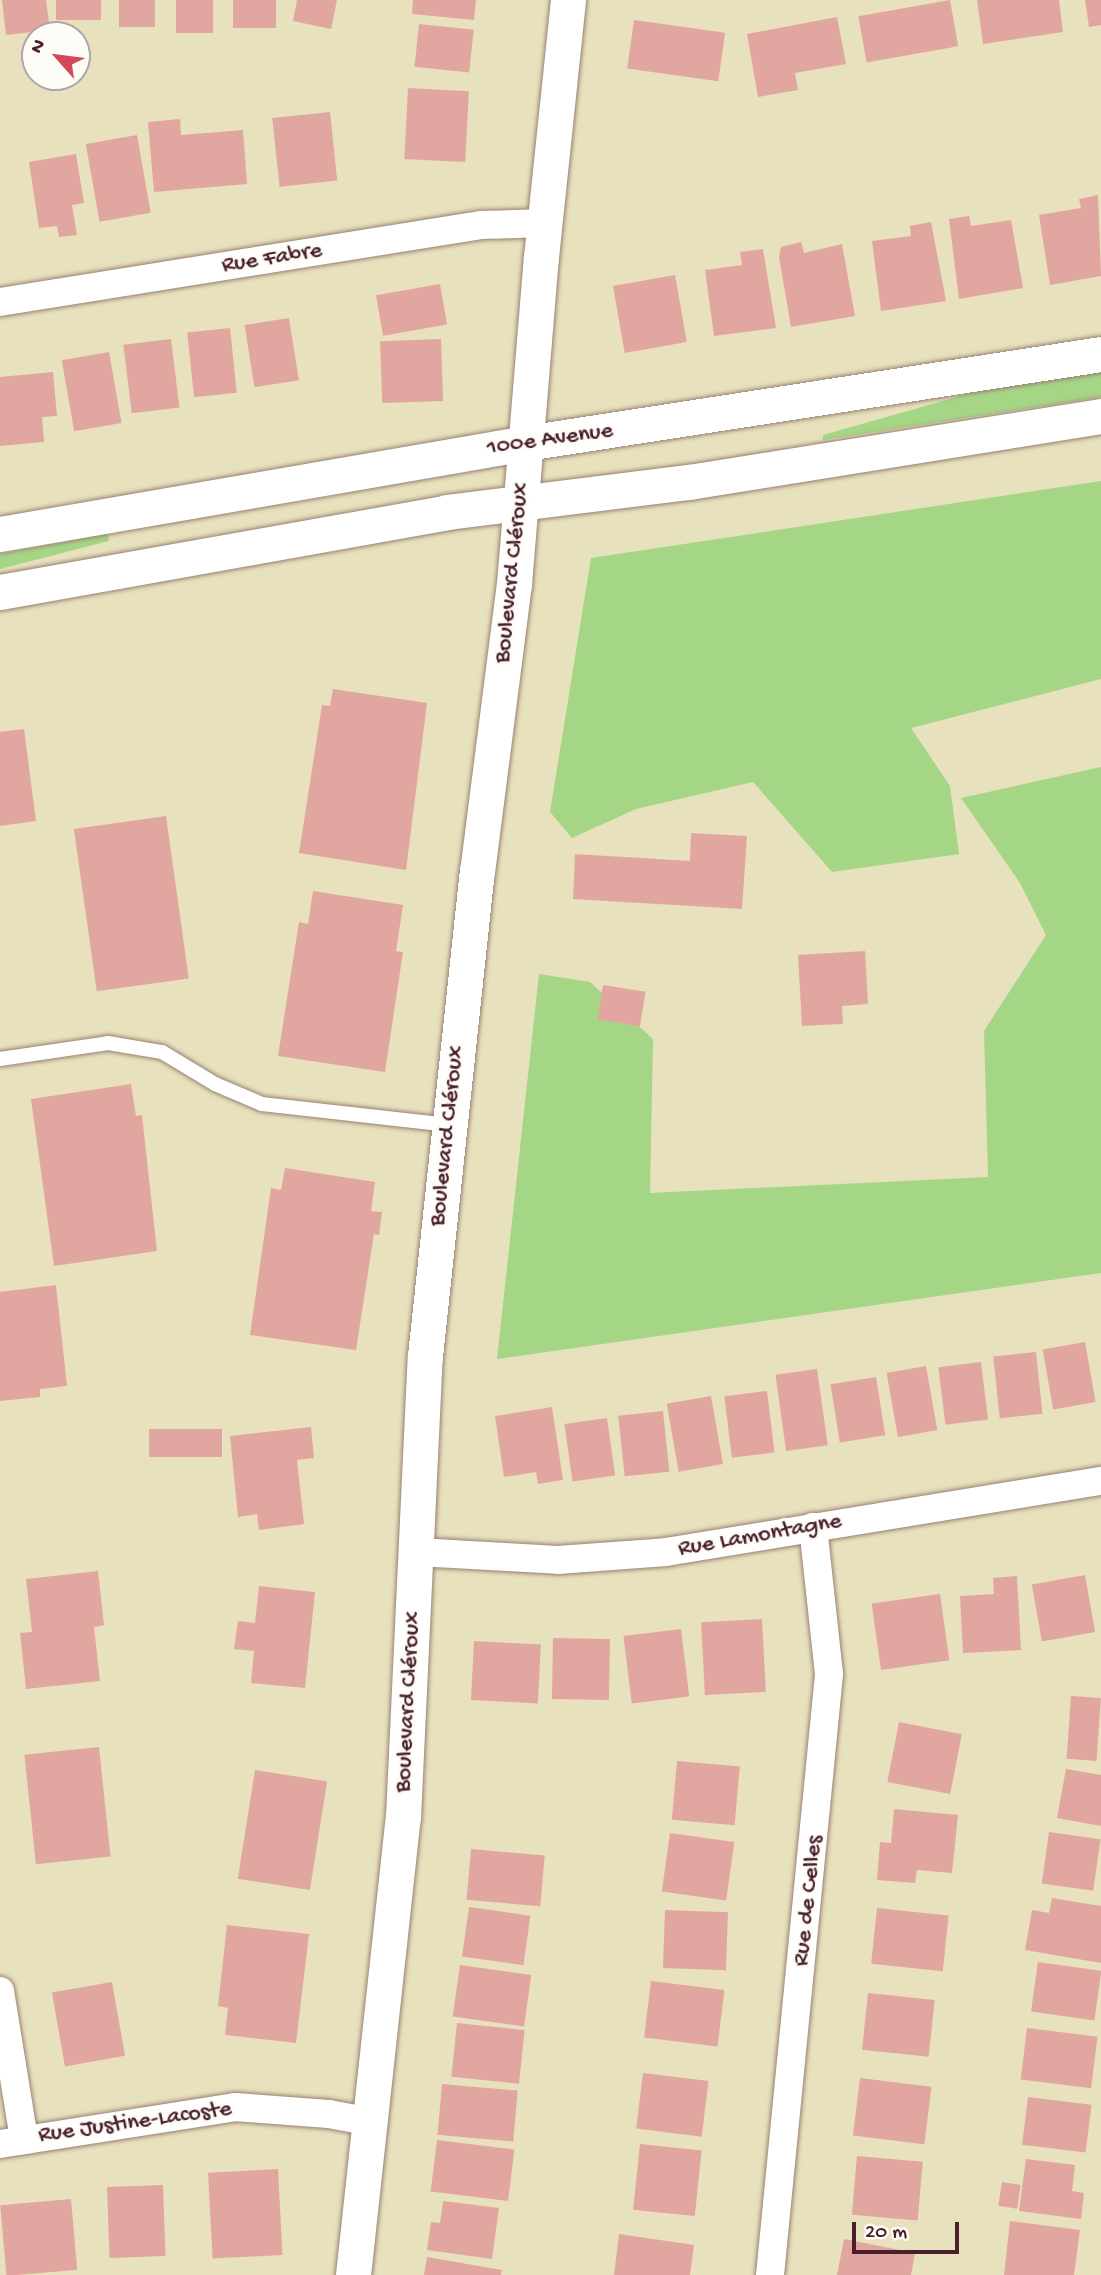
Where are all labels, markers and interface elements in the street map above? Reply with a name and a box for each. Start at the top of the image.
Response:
north arrow [21,21,91,91]
text: N [26,36,52,58]
street label: Rue Fabre [220,237,324,281]
street label: 100e Avenue [485,417,615,463]
street label: Boulevard Cléroux [489,481,537,665]
street label: Boulevard Cléroux [424,1044,472,1228]
street label: Rue Lamontagne [676,1507,844,1565]
street label: Boulevard Cléroux [390,1611,428,1793]
street label: Rue de Celles [788,1834,830,1968]
street label: Rue Justine-Lacoste [37,2095,233,2151]
scale bar [856,2208,963,2252]
text: 20 m [865,2221,907,2246]

